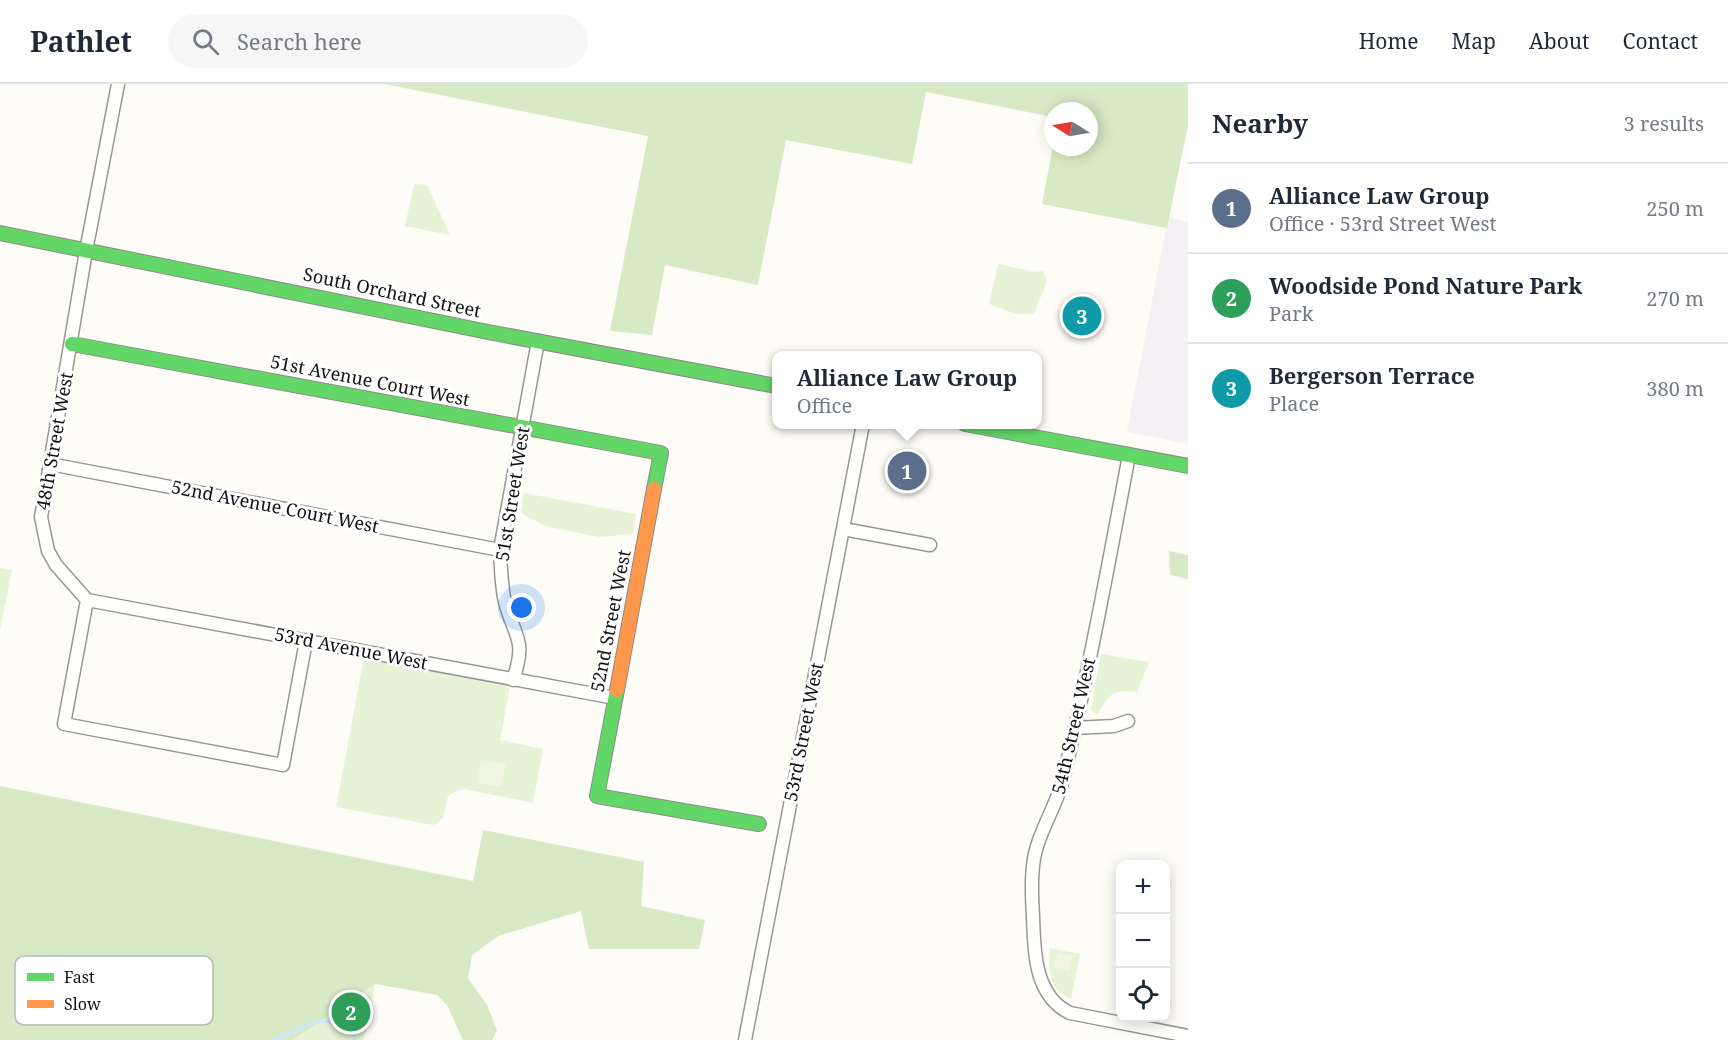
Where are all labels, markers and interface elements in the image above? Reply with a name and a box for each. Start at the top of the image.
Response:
search box [168,14,588,68]
text: Pathlet [30,22,132,60]
icon: search [189,25,222,58]
text: Search here [237,26,362,56]
text: Home [1359,27,1419,55]
text: Map [1452,27,1496,55]
text: About [1529,27,1590,55]
text: Contact [1623,27,1698,55]
north arrow [1044,102,1098,156]
text: Nearby [1212,105,1308,141]
text: 3 results [1624,110,1704,137]
text: Alliance Law Group [1269,180,1490,210]
text: 1 [1226,195,1237,222]
text: 250 m [1646,195,1704,222]
text: Office · 53rd Street West [1269,210,1497,237]
street label: South Orchard Street [301,261,483,323]
text: Woodside Pond Nature Park [1269,270,1582,300]
text: 2 [1226,285,1237,312]
text: 270 m [1646,285,1704,312]
pin: 3 [1062,294,1102,338]
text: Park [1269,300,1313,327]
street label: 51st Avenue Court West [269,349,472,411]
popup [772,351,1042,429]
text: Bergerson Terrace [1269,360,1475,390]
text: Alliance Law Group [797,362,1017,392]
street label: 48th Street West [30,370,78,512]
text: 3 [1226,375,1237,402]
text: 380 m [1646,375,1704,402]
text: Place [1269,390,1319,417]
text: Office [797,392,852,419]
street label: 51st Street West [490,425,535,563]
pin: 1 [888,448,926,494]
street label: 52nd Avenue Court West [169,474,381,538]
street label: 52nd Street West [584,548,636,694]
your location [507,593,536,622]
street label: 53rd Avenue West [273,621,430,675]
street label: 54th Street West [1046,655,1100,796]
street label: 53rd Street West [778,660,828,803]
map controls [1116,860,1170,1022]
button: + [1116,860,1170,914]
button: − [1116,914,1170,968]
legend [15,956,213,1025]
text: Fast [64,966,95,988]
button: locate [1116,968,1170,1022]
pin: 2 [332,990,370,1034]
text: Slow [64,993,101,1015]

